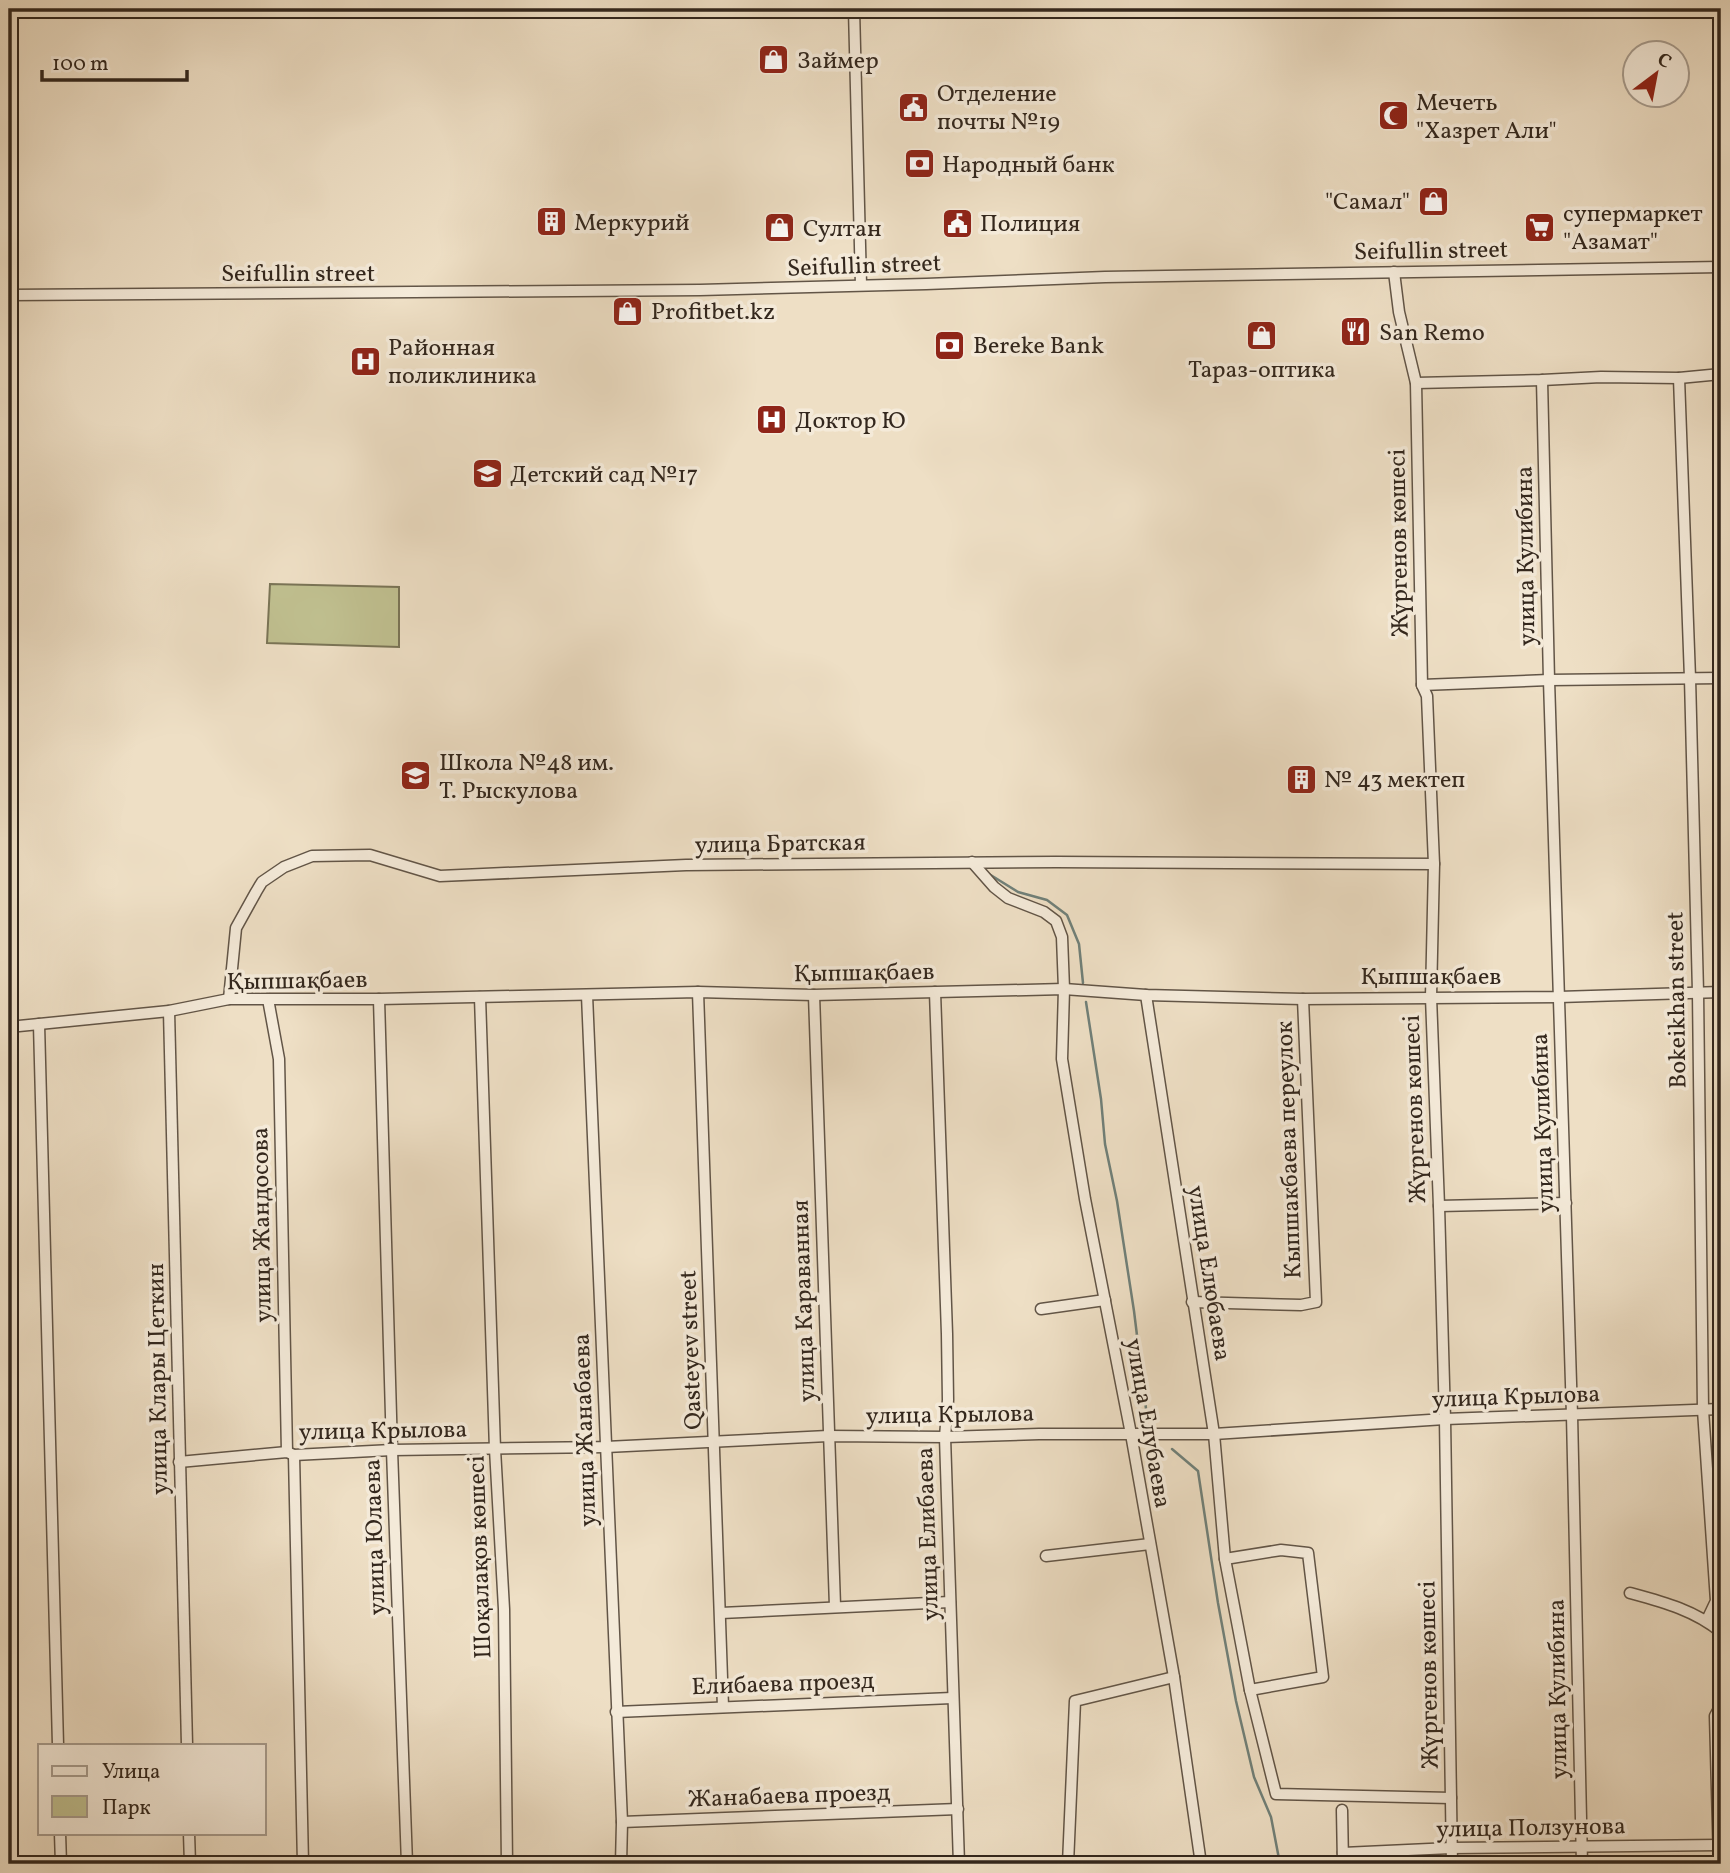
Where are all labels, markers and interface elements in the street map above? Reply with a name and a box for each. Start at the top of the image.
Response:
scale bar [42,38,187,82]
north arrow [1622,38,1692,108]
shop icon: Займер [757,43,791,77]
place label: Займер [797,45,879,79]
text: С [1652,47,1676,76]
text: 100 m [52,50,109,79]
place label: Отделение почты №19 [937,78,1060,140]
place label: Мечеть "Хазрет Али" [1416,87,1557,149]
public building icon: Отделение почты №19 [897,90,931,124]
mosque icon: Мечеть "Хазрет Али" [1376,99,1410,133]
bank icon: Народный банк [902,147,936,181]
place label: Народный банк [942,149,1115,183]
shop icon: "Самал" [1416,184,1450,218]
place label: "Самал" [1325,186,1410,220]
place label: супермаркет "Азамат" [1563,198,1703,260]
building icon: Меркурий [534,205,568,239]
public building icon: Полиция [940,206,974,240]
place label: Меркурий [574,207,690,241]
place label: Полиция [980,208,1080,242]
supermarket icon: супермаркет "Азамат" [1523,210,1557,244]
shop icon: Султан [763,211,797,245]
place label: Султан [803,213,882,247]
street label: Seifullin street [1354,234,1508,270]
street label: Seifullin street [786,247,942,287]
street label: Seifullin street [221,258,375,292]
shop icon: Profitbet.kz [611,294,645,328]
place label: Profitbet.kz [651,296,775,330]
restaurant icon: San Remo [1339,315,1373,349]
place label: San Remo [1379,317,1485,351]
shop icon: Тараз-оптика [1245,318,1279,352]
bank icon: Bereke Bank [933,328,967,362]
place label: Bereke Bank [973,330,1104,364]
place label: Районная поликлиника [388,332,537,394]
hospital icon: Районная поликлиника [348,344,382,378]
place label: Тараз-оптика [1188,354,1336,388]
hospital icon: Доктор Ю [755,403,789,437]
place label: Доктор Ю [795,405,906,439]
street label: Жүргенов көшесі [1381,448,1419,638]
school or university icon: Детский сад №17 [470,457,504,491]
place label: Детский сад №17 [510,459,698,493]
street label: улица Кулибина [1508,466,1546,646]
place label: Школа №48 им. Т. Рыскулова [439,747,614,809]
school or university icon: Школа №48 им. Т. Рыскулова [399,759,433,793]
building icon: № 43 мектеп [1284,762,1318,796]
place label: № 43 мектеп [1324,764,1465,798]
street label: улица Братская [694,827,866,863]
street label: Bokeikhan street [1659,911,1697,1089]
street label: Қыпшақбаев [793,956,935,992]
street label: Қыпшақбаев [1360,961,1502,995]
street label: Қыпшақбаев [226,964,368,1000]
street label: Жүргенов көшесі [1396,1014,1436,1204]
street label: Кыпшакбаева переулок [1269,1020,1311,1279]
street label: улица Кулибина [1524,1032,1564,1214]
street label: улица Жандосова [244,1127,282,1323]
street label: улица Елюбаева [1177,1183,1239,1364]
street label: улица Караванная [784,1199,826,1403]
street label: улица Клары Цеткин [140,1263,178,1495]
street label: Qasteyev street [672,1270,712,1430]
street label: улица Жанабаева [566,1333,606,1527]
street label: улица Елубаева [1115,1336,1179,1511]
street label: улица Крылова [1431,1378,1601,1418]
street label: улица Крылова [865,1398,1035,1434]
street label: улица Крылова [298,1414,468,1450]
street label: улица Елибаева [909,1446,949,1621]
street label: Шоқалақов көшесі [460,1455,502,1659]
street label: улица Юлаева [356,1458,396,1616]
street label: Жүргенов көшесі [1411,1580,1449,1770]
street label: улица Кулибина [1540,1599,1578,1779]
street label: Елибаева проезд [691,1665,875,1705]
legend [38,1744,266,1834]
text: Улица [102,1758,160,1787]
street label: Жанабаева проезд [687,1776,891,1818]
text: Парк [102,1794,151,1823]
street label: улица Ползунова [1436,1810,1626,1848]

